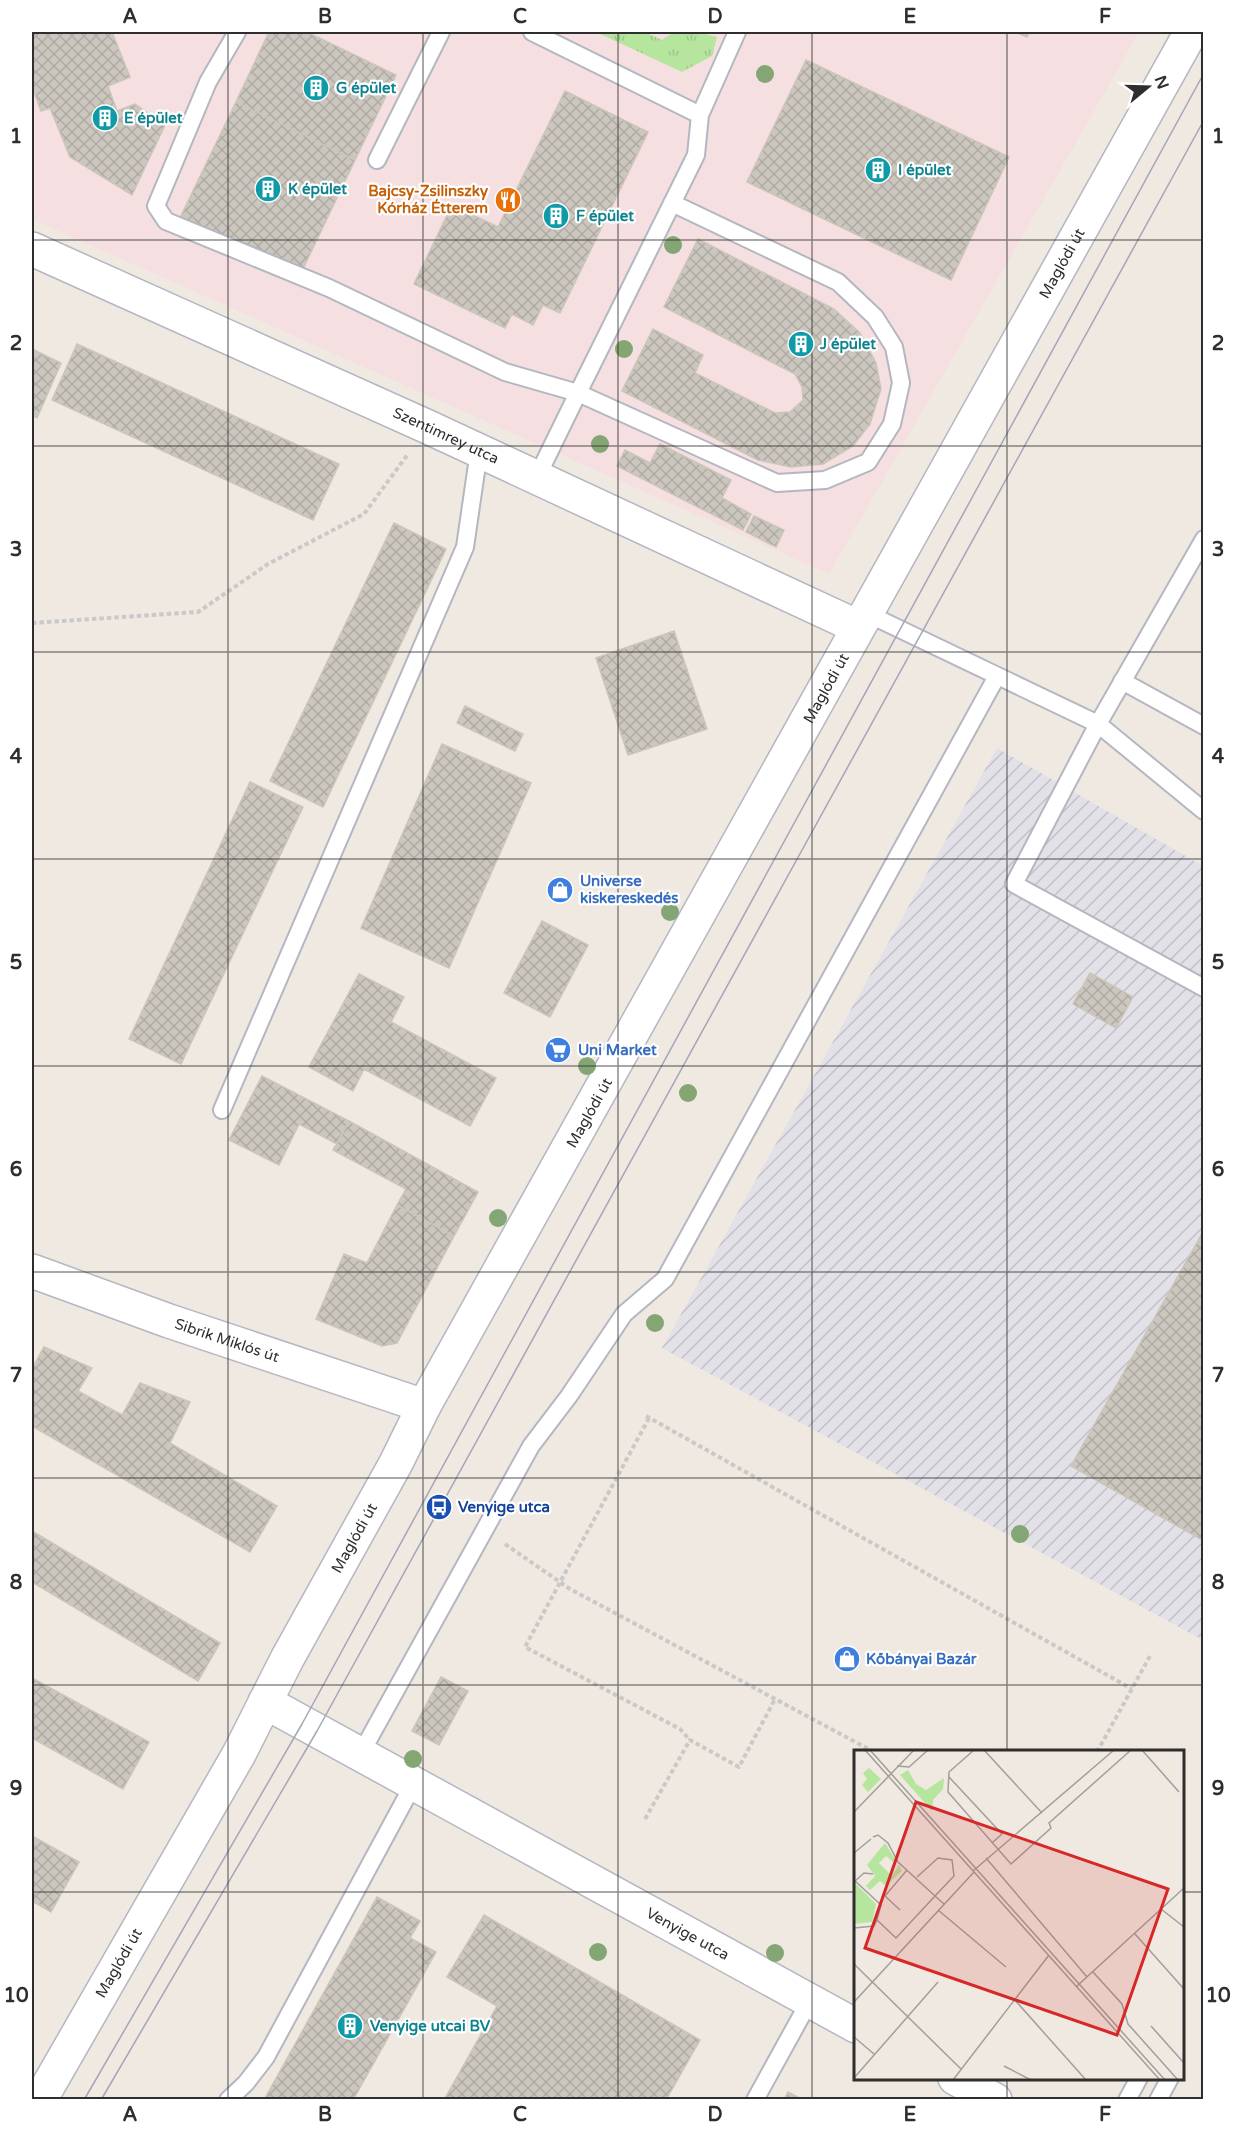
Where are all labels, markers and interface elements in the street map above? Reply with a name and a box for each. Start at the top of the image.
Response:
text: A [123,5,138,29]
text: B [318,5,332,29]
text: C [513,5,527,29]
text: D [707,5,723,29]
text: E [904,5,917,29]
text: F [1099,5,1111,29]
north arrow [1118,57,1178,117]
building icon: G épület [301,73,331,103]
text: N [1150,73,1173,92]
place label: G épület [336,79,397,98]
building icon: E épület [90,103,120,133]
place label: E épület [124,109,183,128]
text: 1 [10,125,22,149]
text: 1 [1212,125,1224,149]
building icon: I épület [863,155,893,185]
place label: I épület [898,161,951,180]
building icon: K épület [253,174,283,204]
place label: K épület [288,180,347,199]
place label: Bajcsy-Zsilinszky Kórház Étterem [368,182,488,217]
restaurant icon: Bajcsy-Zsilinszky Kórház Étterem [493,185,523,215]
building icon: F épület [541,201,571,231]
place label: F épület [576,207,634,226]
street label: Maglódi út [1035,225,1089,302]
building icon: J épület [786,329,816,359]
text: 2 [10,332,22,356]
text: 2 [1212,332,1224,356]
place label: J épület [819,335,876,354]
street label: Szentimrey utca [390,403,502,468]
text: 3 [10,538,22,562]
text: 3 [1212,538,1224,562]
street label: Maglódi út [799,650,853,726]
text: 4 [10,745,23,769]
text: 4 [1212,745,1225,769]
place label: Universe kiskereskedés [580,872,679,907]
shop icon: Universe kiskereskedés [545,875,575,905]
text: 5 [10,951,22,975]
text: 5 [1212,951,1224,975]
supermarket icon: Uni Market [543,1035,573,1065]
place label: Uni Market [578,1041,657,1059]
street label: Maglódi út [563,1074,616,1151]
text: 6 [10,1158,22,1182]
text: 6 [1212,1158,1224,1182]
street label: Sibrik Miklós út [172,1315,282,1366]
text: 7 [10,1364,22,1388]
text: 7 [1212,1364,1224,1388]
bus stop icon: Venyige utca [424,1492,454,1522]
place label: Venyige utca [458,1498,550,1517]
street label: Maglódi út [328,1500,381,1576]
text: 8 [10,1571,22,1595]
text: 8 [1212,1571,1224,1595]
shop icon: Kőbányai Bazár [832,1644,862,1674]
place label: Kőbányai Bazár [866,1650,977,1669]
inset map [854,1750,1184,2080]
text: 9 [10,1777,22,1801]
text: 9 [1212,1777,1224,1801]
street label: Venyige utca [643,1904,732,1964]
street label: Maglódi út [92,1925,146,2001]
text: 10 [3,1984,29,2008]
text: 10 [1205,1984,1231,2008]
building icon: Venyige utcai BV [335,2011,365,2041]
place label: Venyige utcai BV [370,2017,491,2036]
text: A [123,2103,138,2127]
text: B [318,2103,332,2127]
text: C [513,2103,527,2127]
text: D [707,2103,723,2127]
text: E [904,2103,917,2127]
text: F [1099,2103,1111,2127]

